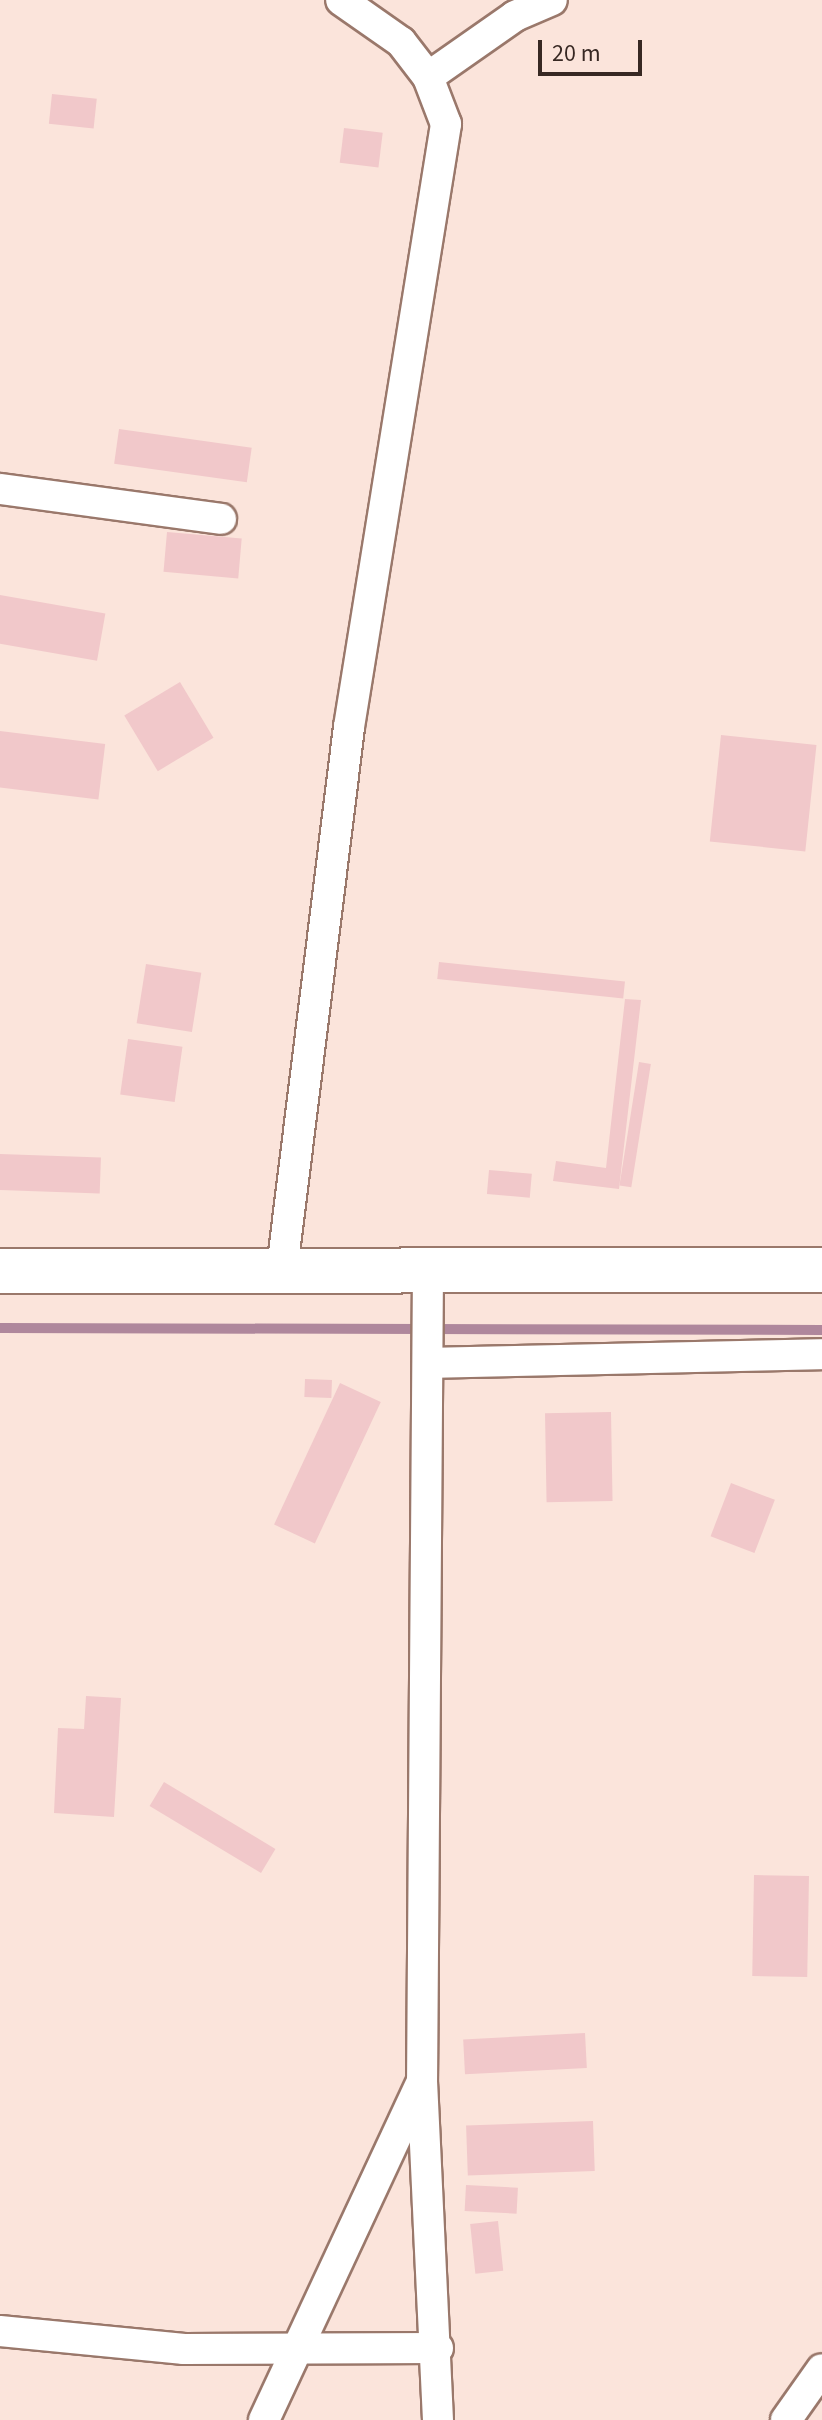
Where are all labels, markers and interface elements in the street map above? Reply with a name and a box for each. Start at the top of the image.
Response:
scale bar [542,24,646,74]
text: 20 m [552,36,601,71]

